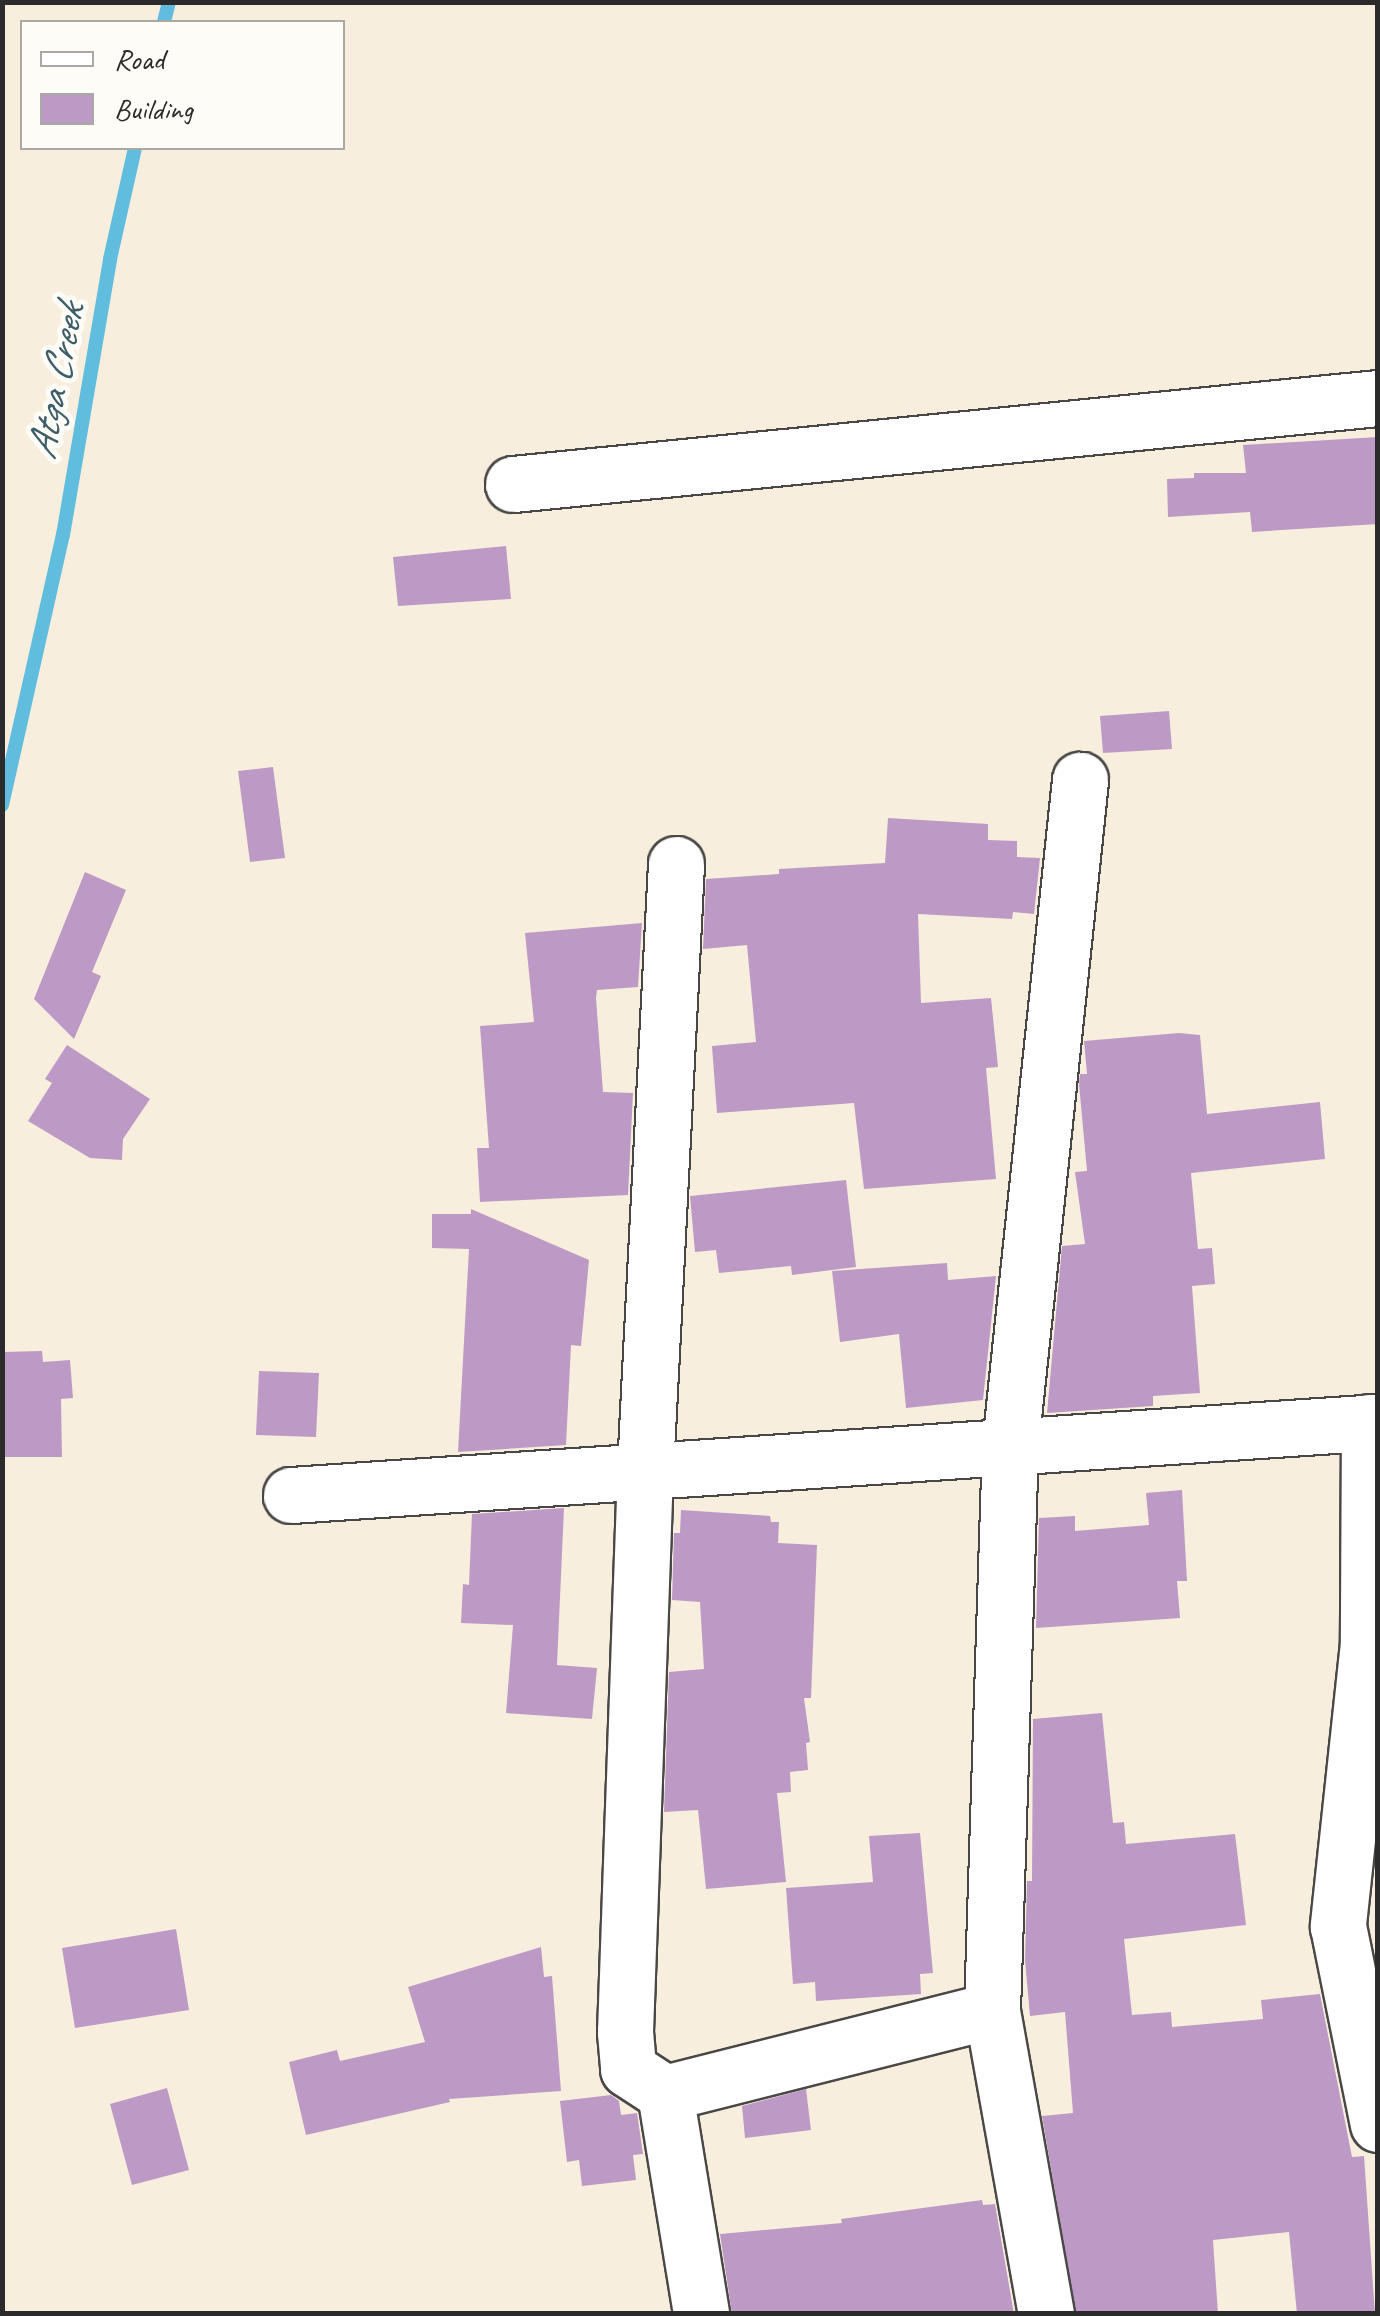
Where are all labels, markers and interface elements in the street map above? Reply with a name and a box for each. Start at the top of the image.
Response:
legend [20,20,345,150]
text: Road [114,40,164,78]
text: Building [114,90,193,128]
water label: Atga Creek [16,301,96,463]

